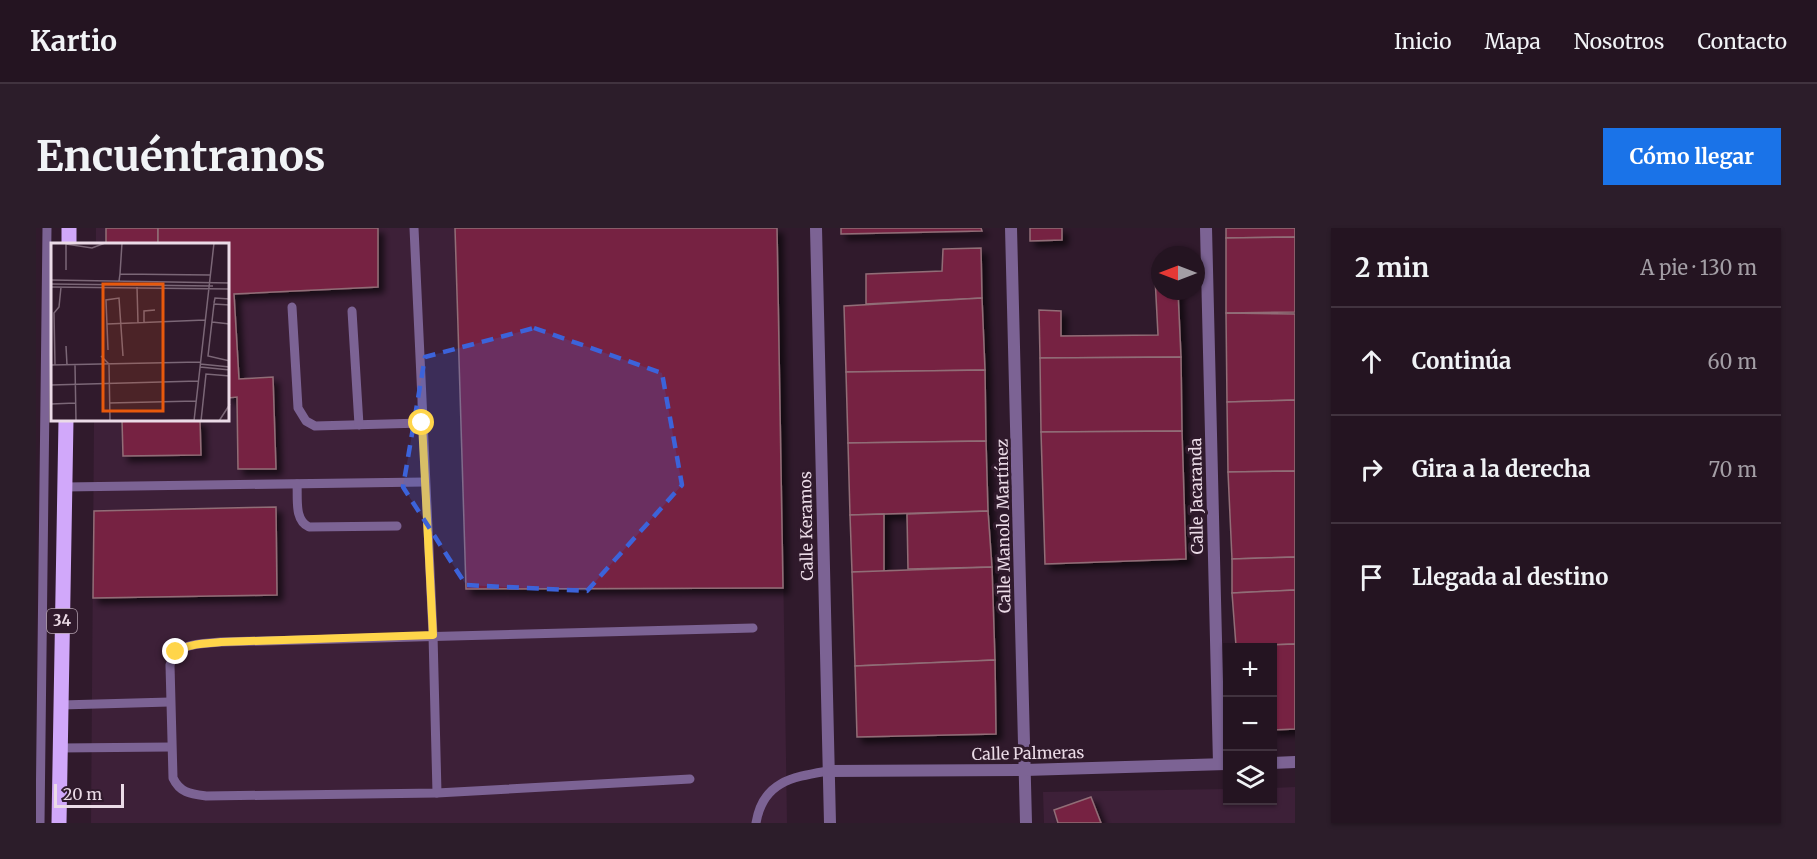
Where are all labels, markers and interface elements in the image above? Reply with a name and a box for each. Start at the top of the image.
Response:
text: Kartio [30,23,117,59]
text: Inicio [1394,28,1452,55]
text: Mapa [1485,28,1541,55]
text: Nosotros [1574,28,1664,55]
text: Contacto [1697,28,1787,55]
button: Cómo llegar [1603,128,1781,185]
text: Encuéntranos [36,130,325,182]
inset map [51,243,230,422]
north arrow [1151,246,1205,300]
text: 2 min [1355,251,1429,284]
text: A pie · 130 m [1640,255,1757,280]
icon: ahead [1355,345,1388,378]
text: Continúa [1412,347,1511,375]
text: 60 m [1707,349,1757,374]
route start [408,409,434,435]
street label: Calle Jacaranda [1185,437,1207,554]
street label: Calle Manolo Martínez [991,438,1015,613]
icon: right [1355,453,1388,486]
text: Gira a la derecha [1412,455,1590,483]
text: 70 m [1709,457,1757,482]
street label: Calle Keramos [795,471,817,581]
icon: arrive [1355,561,1388,594]
text: Llegada al destino [1412,563,1608,591]
road number: 34 [47,609,77,633]
route end [162,638,188,664]
map controls [1223,643,1277,805]
button: + [1223,643,1277,697]
button: − [1223,697,1277,751]
street label: Calle Palmeras [971,742,1085,764]
button: layers [1223,751,1277,805]
scale bar [54,781,124,808]
text: 20 m [63,784,102,804]

